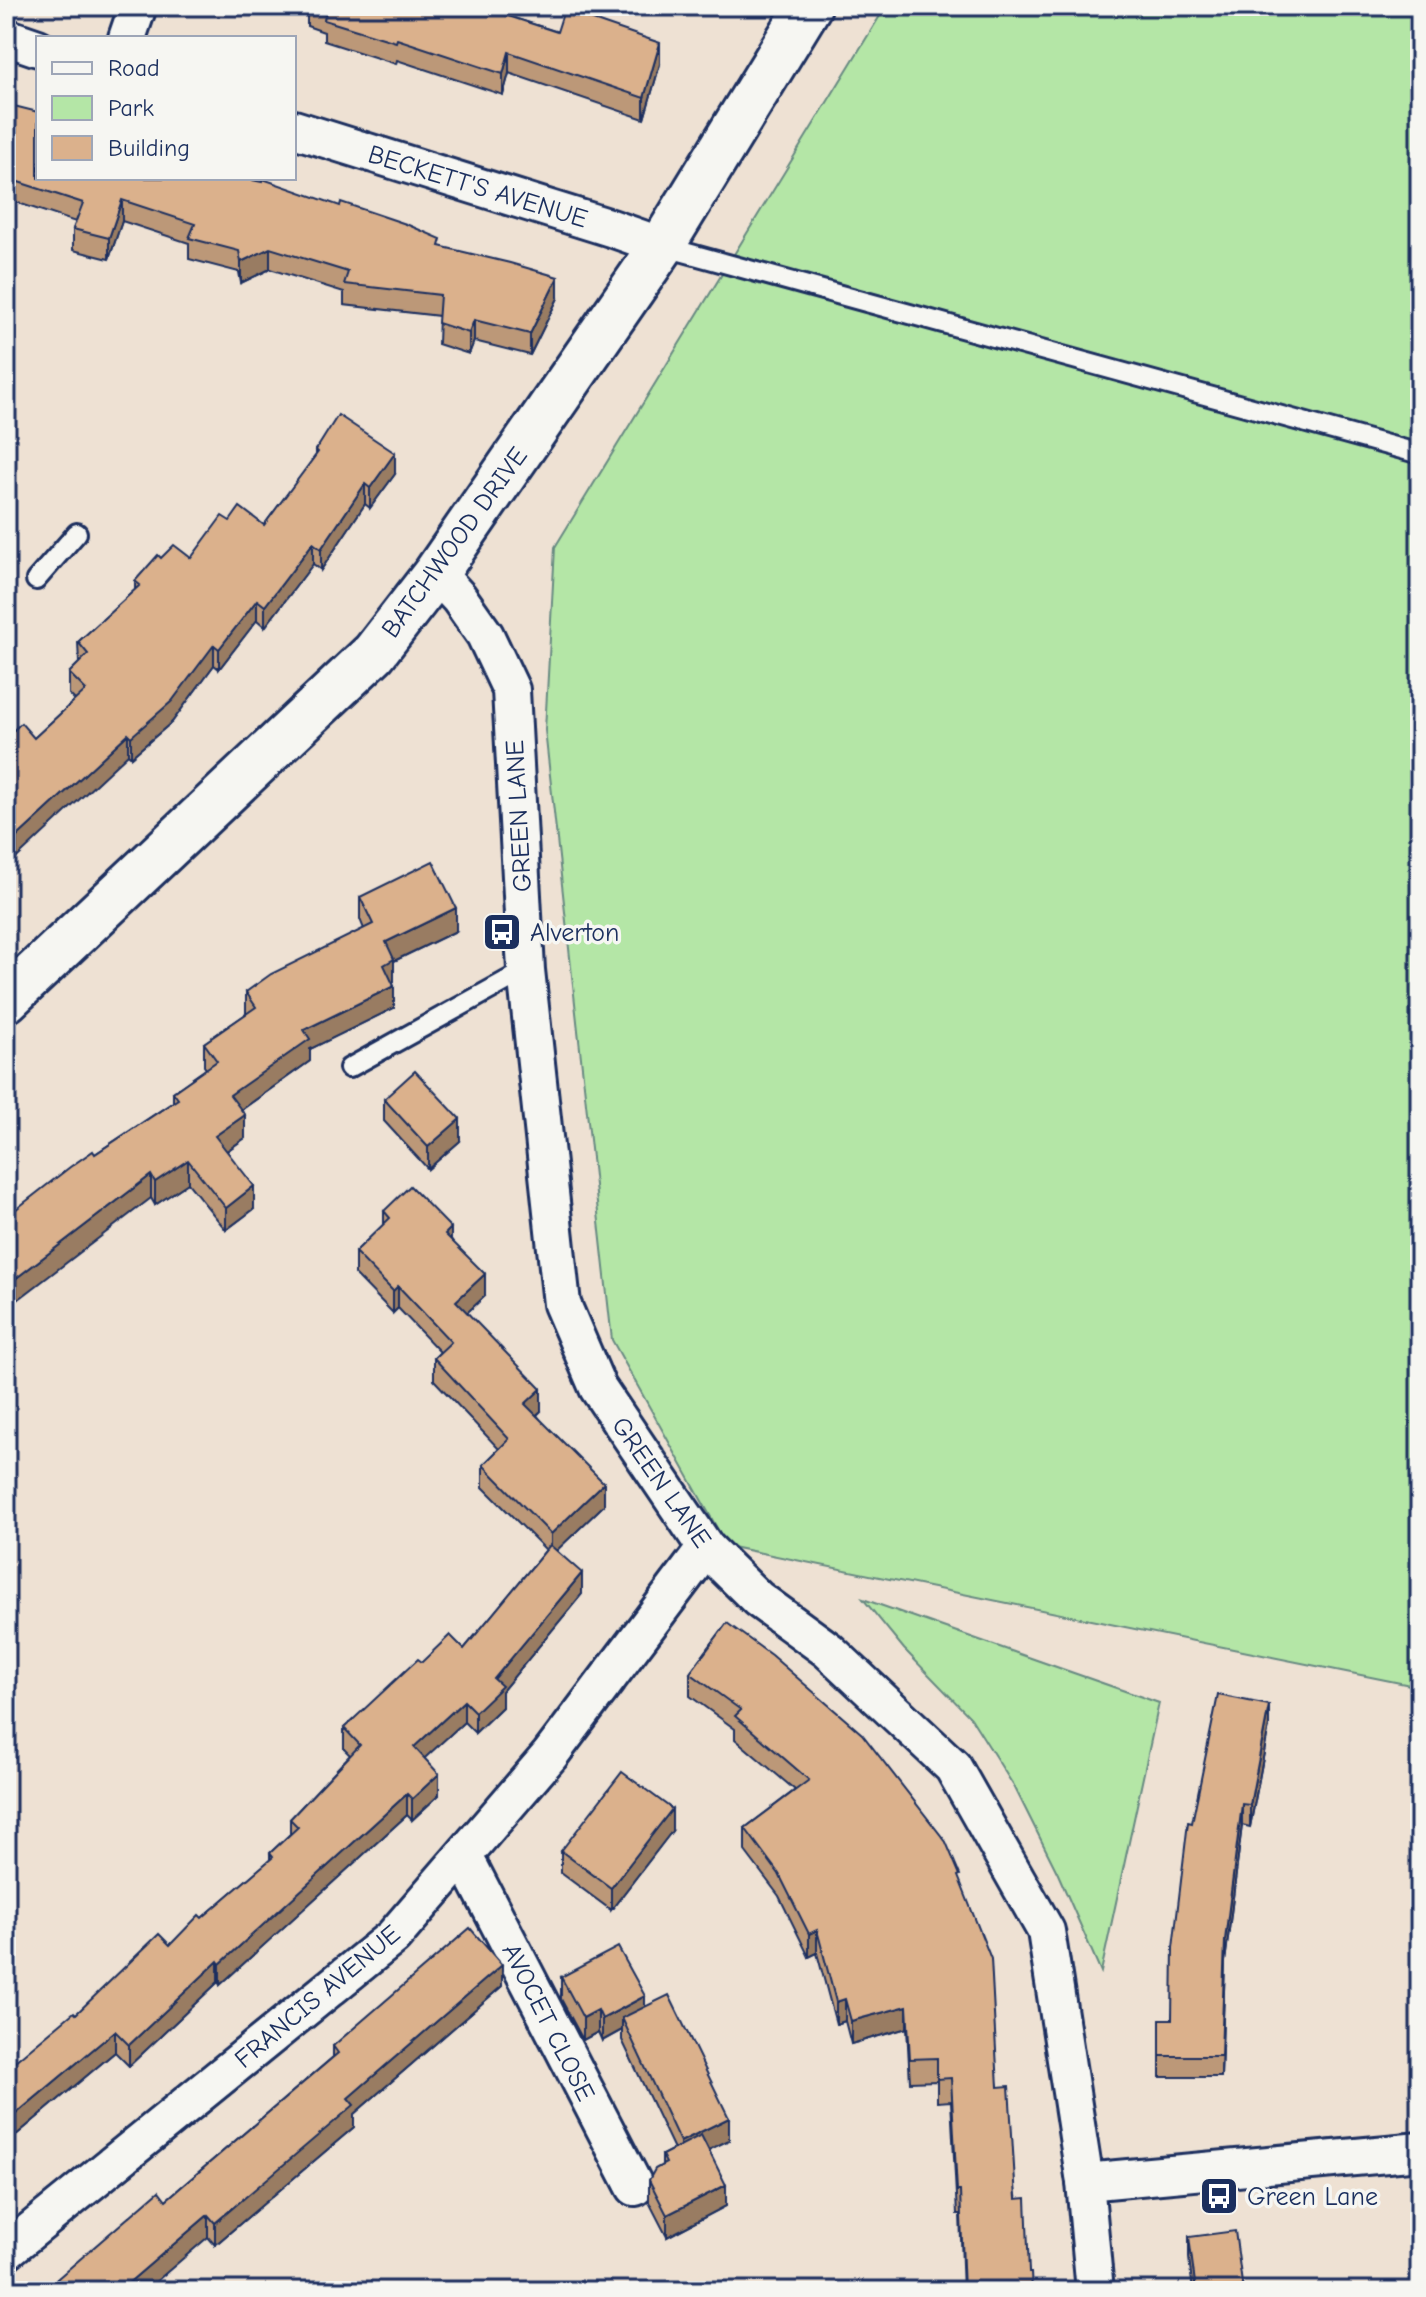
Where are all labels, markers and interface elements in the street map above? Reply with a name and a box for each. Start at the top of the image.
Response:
legend [36,36,296,180]
text: Road [108,54,160,82]
text: Park [108,94,154,122]
text: Building [108,134,190,162]
street label: BECKETT'S AVENUE [364,139,591,235]
street label: BATCHWOOD DRIVE [376,442,534,644]
street label: GREEN LANE [500,739,538,893]
bus stop icon: Alverton [481,911,523,953]
place label: Alverton [530,918,619,948]
street label: GREEN LANE [605,1412,717,1553]
street label: FRANCIS AVENUE [229,1919,406,2075]
street label: AVOCET CLOSE [496,1939,601,2106]
bus stop icon: Green Lane [1198,2175,1240,2217]
place label: Green Lane [1247,2182,1378,2212]

